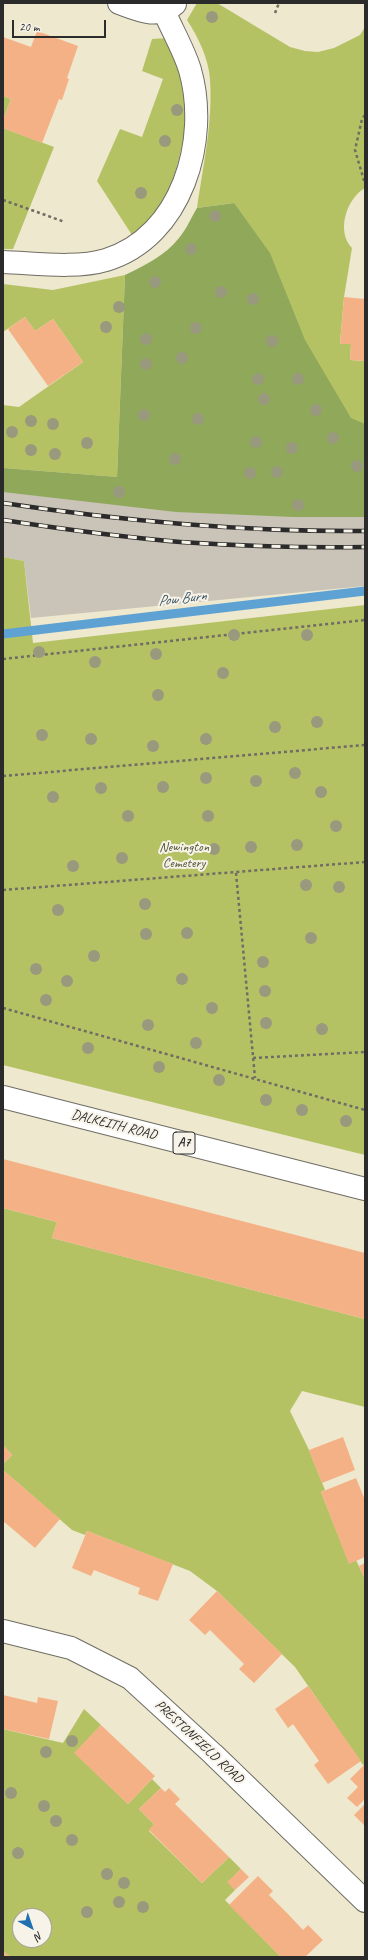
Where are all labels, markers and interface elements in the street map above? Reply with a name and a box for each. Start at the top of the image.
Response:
scale bar [14,12,108,38]
text: 20 m [19,19,39,35]
water label: Pow Burn [157,587,207,611]
park label: Newington Cemetery [159,839,209,872]
street label: DALKEITH ROAD [69,1106,159,1144]
road number: A7 [173,1132,195,1154]
street label: PRESTONFIELD ROAD [151,1697,247,1787]
north arrow [12,1908,52,1948]
text: N [32,1929,46,1944]

